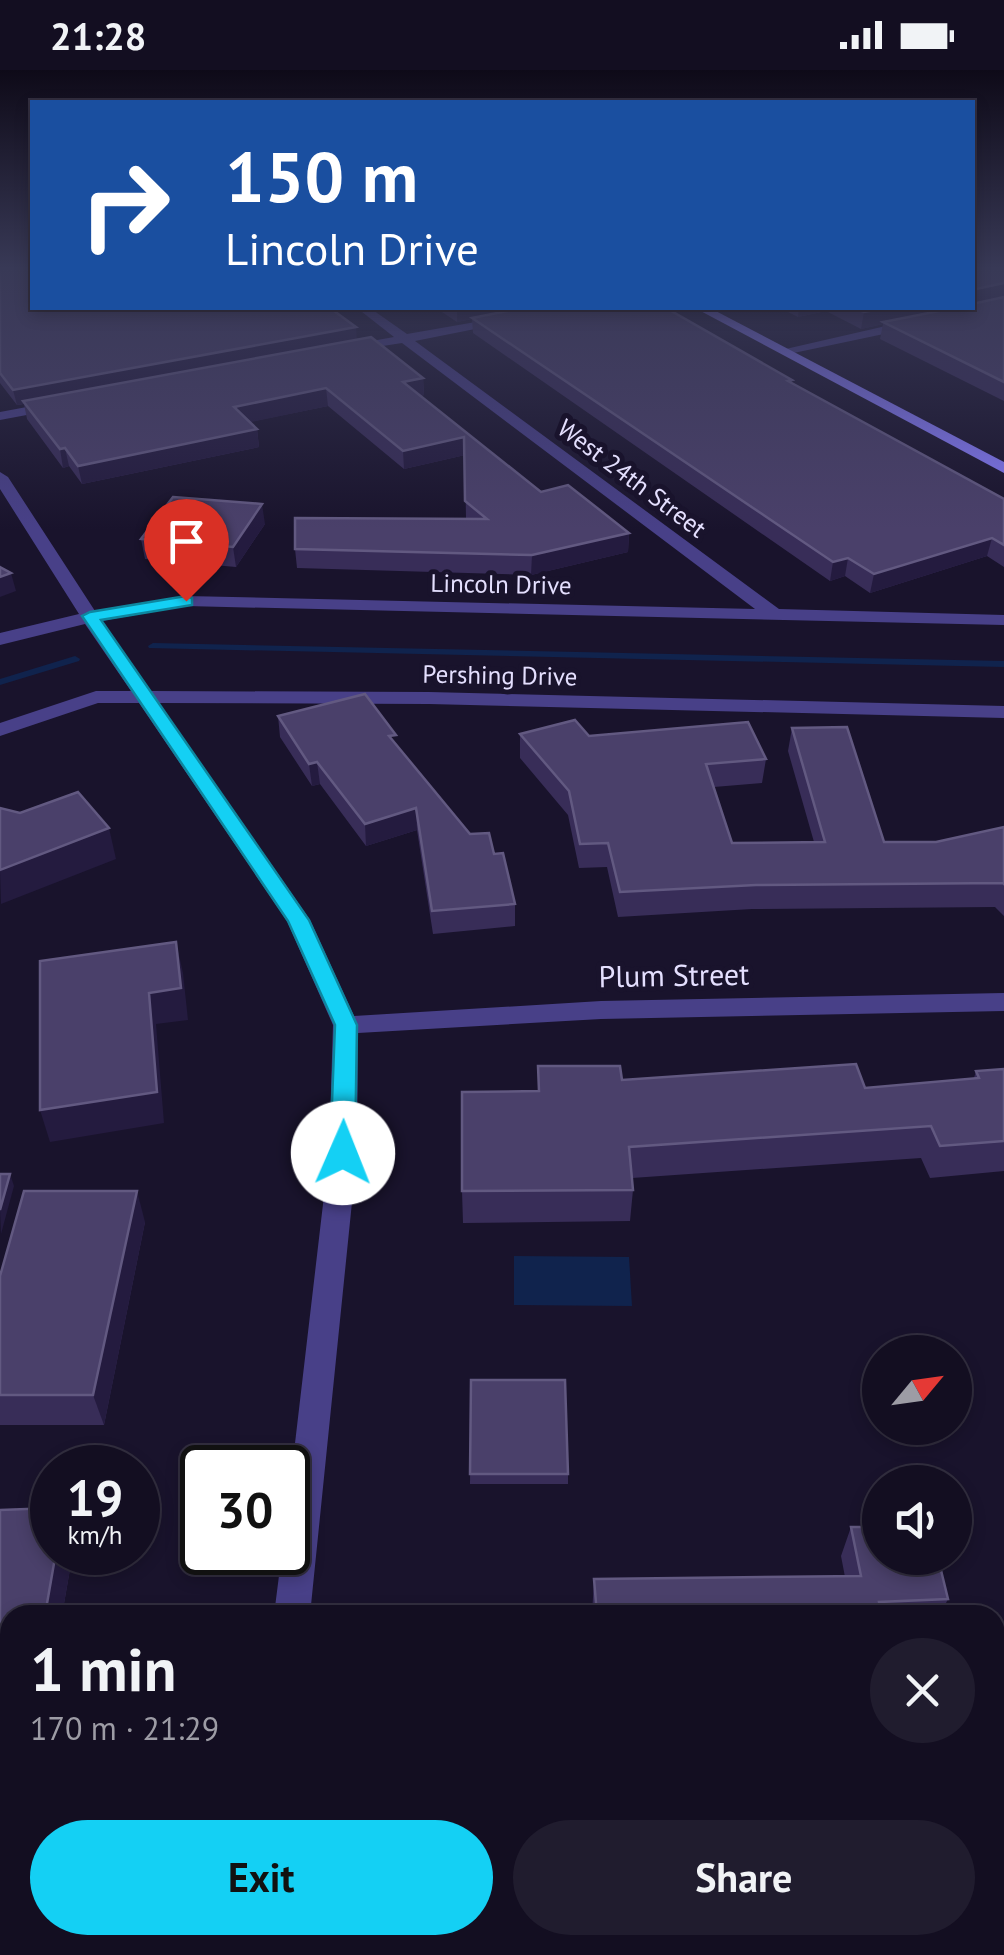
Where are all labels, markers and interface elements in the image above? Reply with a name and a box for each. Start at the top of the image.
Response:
text: 21:28 [50,11,146,60]
text: 150 m [225,131,418,221]
icon: right [60,140,190,270]
text: Lincoln Drive [225,219,479,277]
street label: West 24th Street [551,412,713,545]
pin [144,499,229,602]
icon: arrive [159,514,214,569]
street label: Lincoln Drive [430,567,572,601]
street label: Pershing Drive [422,658,578,692]
street label: Plum Street [598,954,750,995]
position arrow [291,1101,395,1205]
north arrow [862,1335,972,1445]
map controls [862,1335,972,1575]
speed limit sign: 30 [180,1445,310,1575]
text: 19 [67,1465,123,1530]
button: sound [862,1465,972,1575]
text: km/h [68,1519,122,1551]
text: 1 min [30,1630,176,1708]
button: close [870,1638,975,1743]
text: 170 m · 21:29 [30,1707,219,1749]
button: Exit [30,1820,493,1935]
button: Share [513,1820,975,1935]

